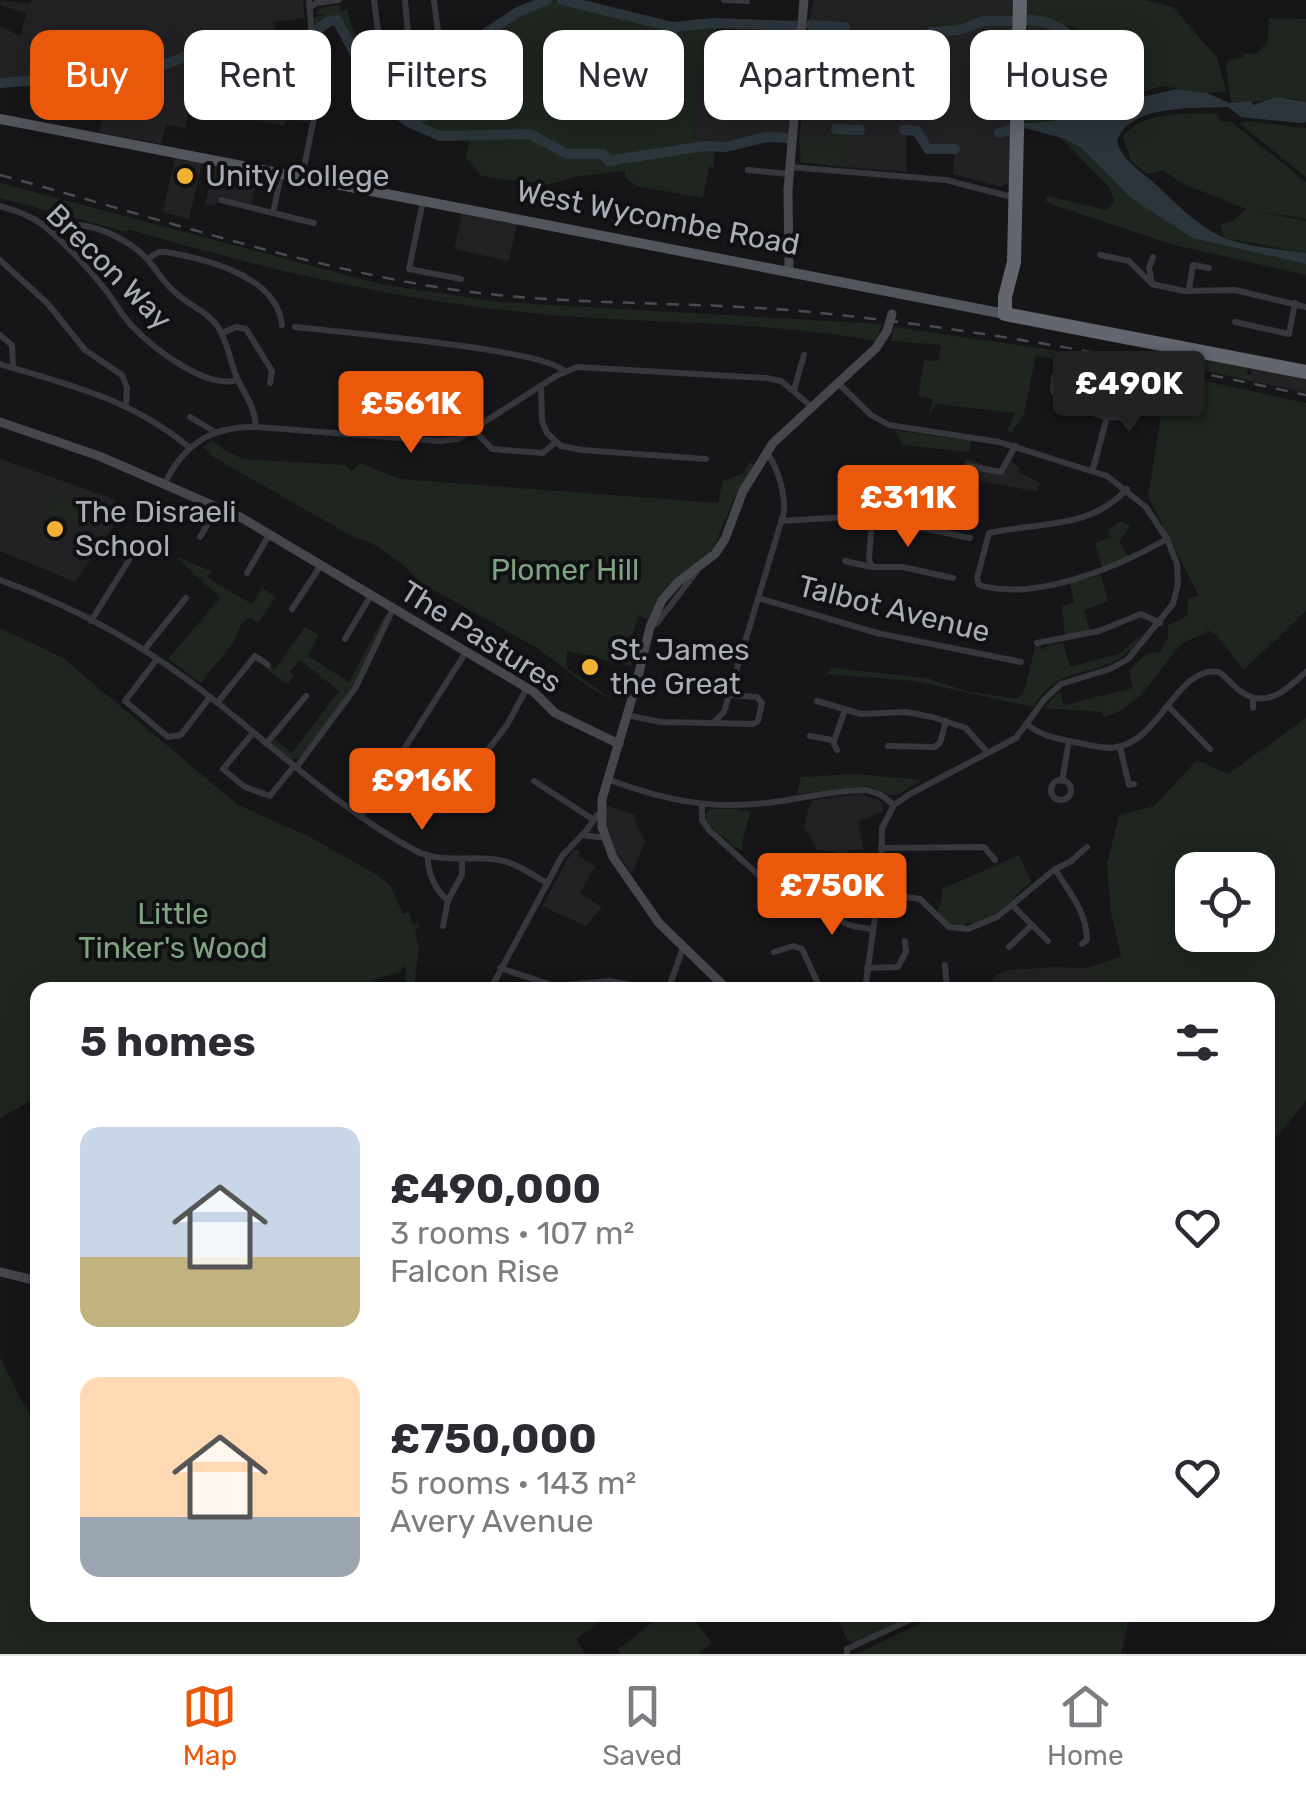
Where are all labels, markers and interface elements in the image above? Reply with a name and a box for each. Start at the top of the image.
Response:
chip: Buy [30,30,164,120]
chip: Rent [184,30,331,120]
chip: Filters [351,30,523,120]
chip: New [543,30,684,120]
chip: Apartment [704,30,950,120]
chip: House [970,30,1144,120]
place label: Unity College [205,158,390,194]
marker: Unity College [174,165,196,187]
street label: West Wycombe Road [513,173,803,263]
street label: Brecon Way [39,197,179,337]
pin: £490K [1059,351,1199,436]
text: £490K [1075,364,1183,402]
pin: £561K [341,371,481,456]
text: £561K [360,384,462,422]
pin: £311K [838,465,978,550]
text: £311K [860,478,956,516]
place label: The Disraeli School [75,494,236,564]
marker: The Disraeli School [44,518,66,540]
park label: Plomer Hill [491,552,639,588]
street label: Talbot Avenue [794,568,994,650]
street label: The Pastures [394,573,568,701]
place label: St. James the Great [610,632,750,702]
marker: St. James the Great [579,656,601,678]
pin: £916K [352,748,492,833]
text: £916K [371,761,473,799]
map controls [1175,852,1275,952]
button: locate [1175,852,1275,952]
pin: £750K [762,853,902,938]
text: £750K [779,866,885,904]
park label: Little Tinker's Wood [78,896,268,966]
icon: filters [1170,1015,1225,1070]
text: 5 homes [80,1017,256,1067]
text: £490,000 [390,1164,601,1214]
icon: home [160,1167,280,1287]
icon: heart [1170,1200,1225,1255]
text: 3 rooms · 107 m² [390,1214,634,1252]
text: Falcon Rise [390,1252,559,1290]
text: £750,000 [390,1414,597,1464]
icon: home [160,1417,280,1537]
icon: heart [1170,1450,1225,1505]
text: 5 rooms · 143 m² [390,1464,636,1502]
text: Avery Avenue [390,1502,594,1540]
tab: Map [182,1679,237,1772]
tab: Saved [602,1679,682,1772]
tab: Home [1047,1679,1124,1772]

